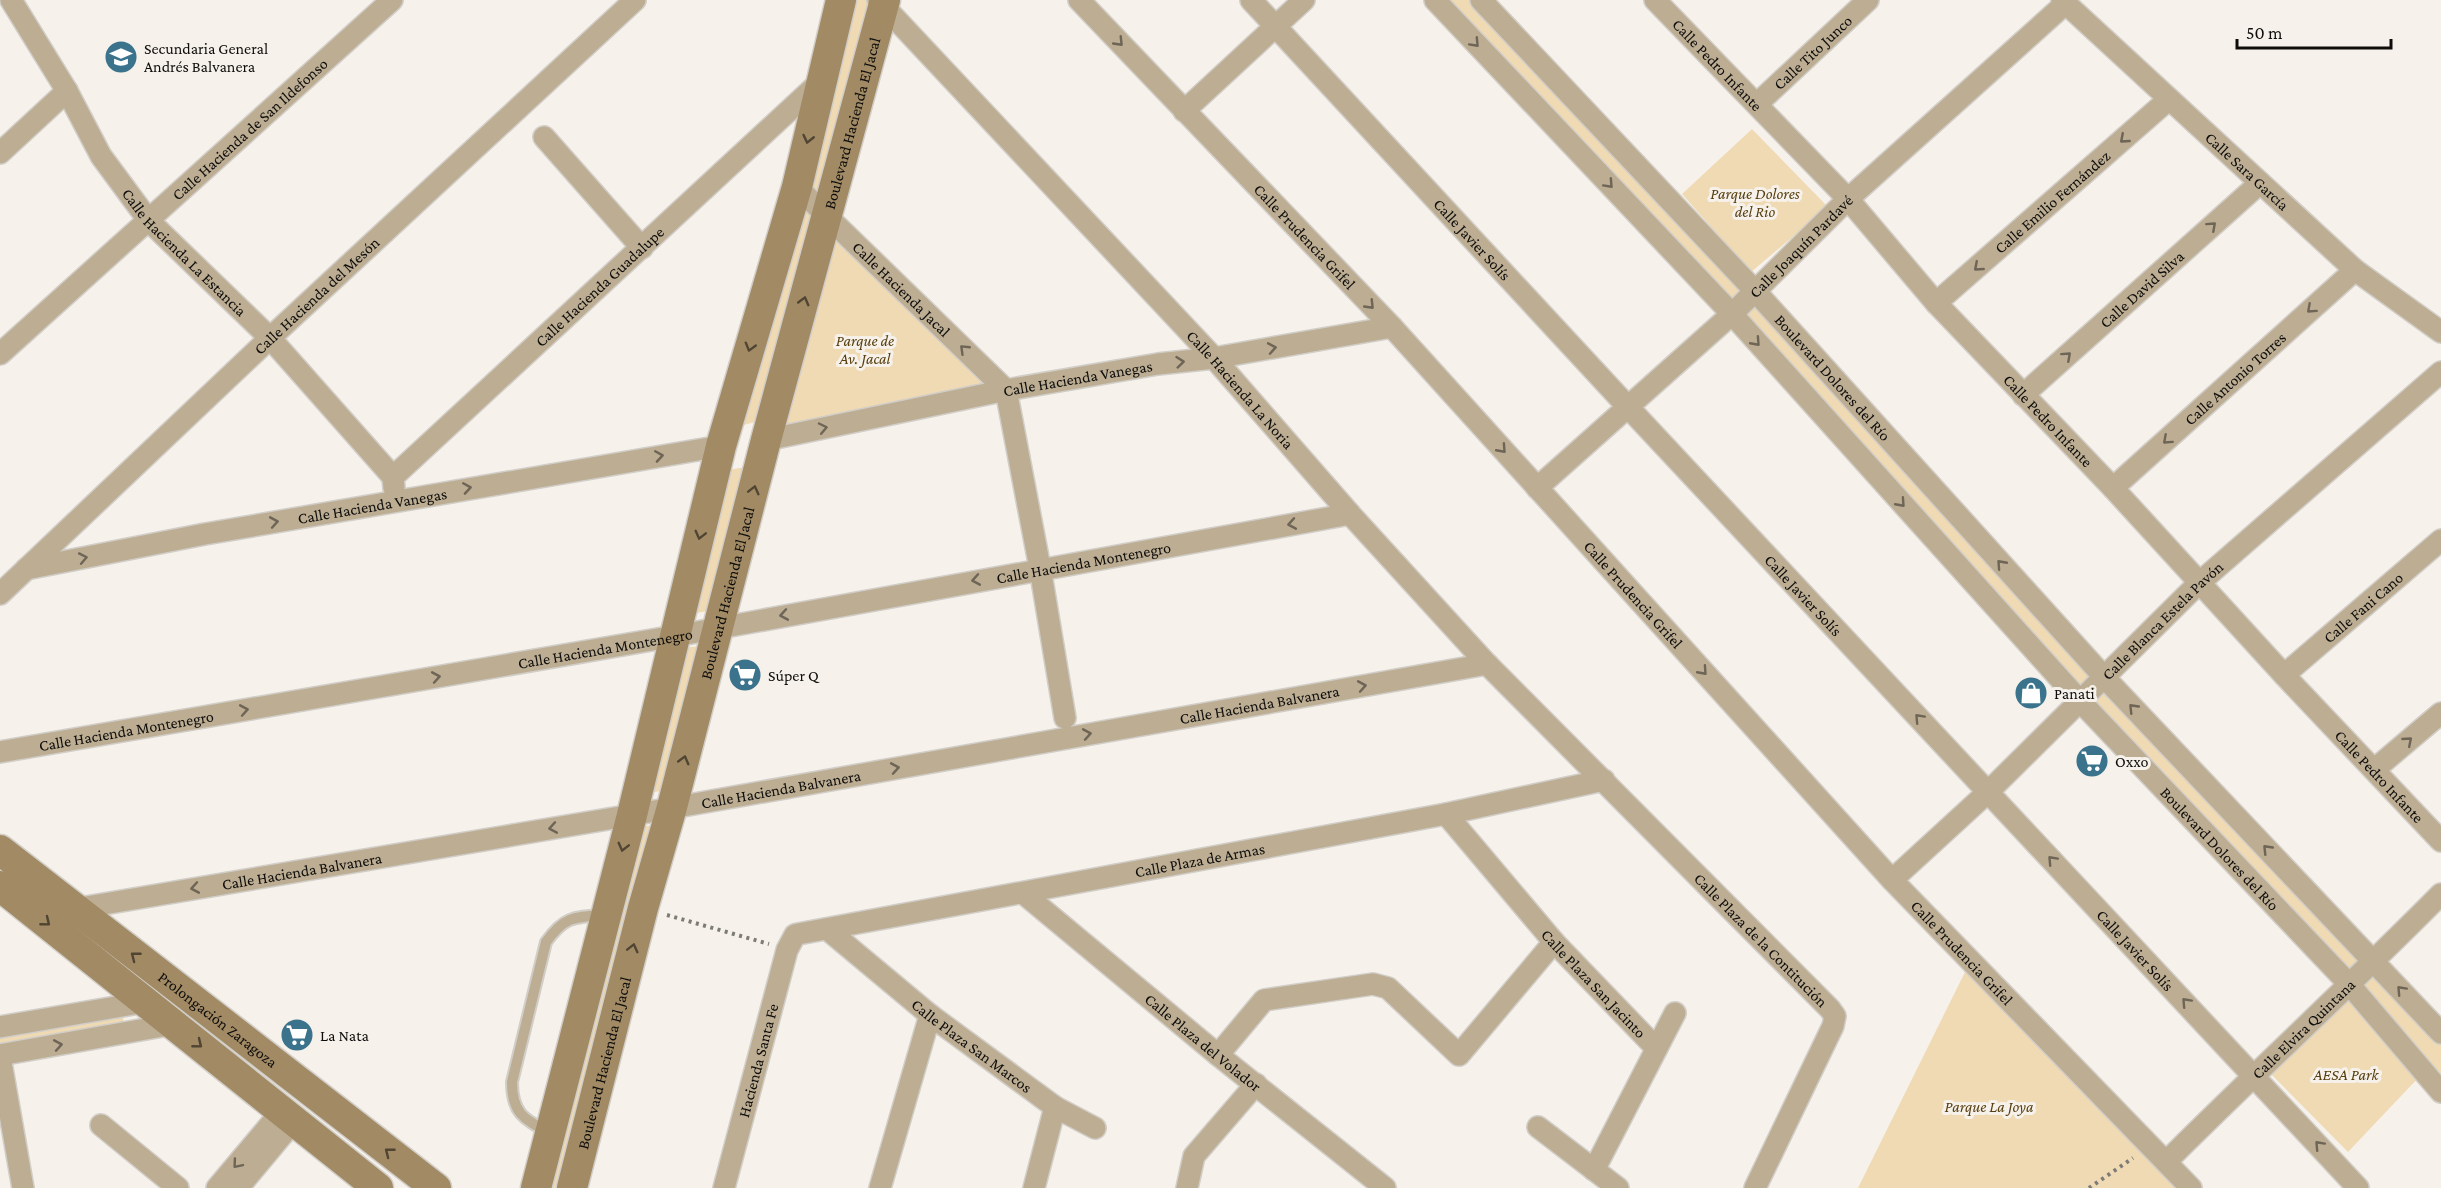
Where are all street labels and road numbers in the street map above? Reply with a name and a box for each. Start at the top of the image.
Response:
street label: Calle Tito Junco [1770,12,1855,93]
street label: Calle Pedro Infante [1669,16,1766,114]
street label: Boulevard Hacienda El Jacal [821,36,884,211]
street label: Calle Hacienda de San Ildefonso [169,55,331,204]
street label: Calle Sara García [2202,129,2293,214]
street label: Calle Emilio Fernández [1991,147,2113,257]
street label: Calle Prudencia Grifel [1251,181,1359,293]
street label: Calle Hacienda La Estancia [119,185,250,320]
street label: Calle Joaquín Pardavé [1746,192,1856,301]
street label: Calle Javier Solís [1430,195,1514,284]
street label: Calle Hacienda Guadalupe [532,223,667,350]
street label: Calle Hacienda del Mesón [251,233,383,358]
street label: Calle Hacienda Jacal [849,238,953,340]
street label: Calle David Silva [2096,247,2188,331]
street label: Boulevard Dolores del Río [1771,311,1894,444]
street label: Calle Hacienda La Noria [1183,327,1297,453]
street label: Calle Antonio Torres [2181,329,2289,428]
street label: Calle Hacienda Vanegas [1002,357,1154,399]
street label: Calle Pedro Infante [2000,371,2096,470]
street label: Calle Hacienda Vanegas [296,485,448,527]
street label: Boulevard Hacienda El Jacal [697,505,758,681]
street label: Calle Prudencia Grifel [1581,538,1686,652]
street label: Calle Hacienda Montenegro [995,539,1172,587]
street label: Calle Javier Solís [1761,551,1845,639]
street label: Calle Blanca Estela Pavón [2099,558,2227,683]
street label: Calle Fani Cano [2320,569,2406,646]
street label: Calle Hacienda Montenegro [517,625,694,672]
street label: Calle Hacienda Balvanera [1178,682,1341,727]
street label: Calle Hacienda Montenegro [38,707,215,754]
street label: Calle Pedro Infante [2331,727,2427,826]
street label: Calle Hacienda Balvanera [700,767,863,812]
street label: Boulevard Dolores del Río [2157,783,2282,914]
street label: Calle Plaza de Armas [1134,840,1266,880]
street label: Calle Hacienda Balvanera [221,849,384,893]
street label: Calle Plaza de la Contitución [1691,870,1831,1011]
street label: Calle Prudencia Grifel [1908,897,2016,1008]
street label: Calle Javier Solís [2093,906,2177,994]
street label: Calle Plaza San Jacinto [1538,926,1649,1041]
street label: Prolongación Zaragoza [155,968,281,1071]
street label: Boulevard Hacienda El Jacal [574,975,634,1151]
street label: Calle Elvira Quintana [2249,975,2359,1082]
street label: Calle Plaza del Volador [1142,990,1265,1095]
street label: Calle Plaza San Marcos [908,995,1035,1096]
street label: Hacienda Santa Fe [735,1002,781,1119]

